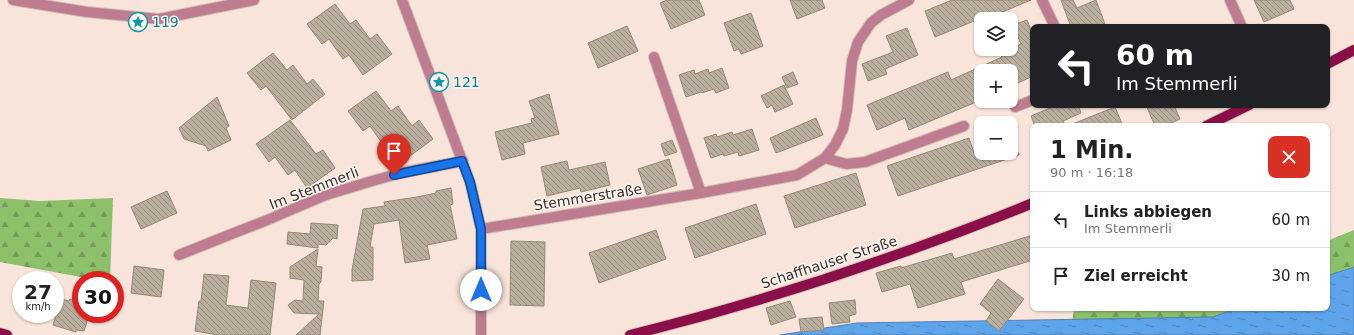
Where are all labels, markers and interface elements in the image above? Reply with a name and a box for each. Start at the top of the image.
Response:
place icon: 119 [127,11,149,33]
map controls [974,12,1018,160]
button: layers [974,12,1018,56]
place label: 119 [152,14,179,30]
text: 60 m [1116,39,1194,72]
icon: left [1050,40,1102,92]
button: + [974,64,1018,108]
place icon: 121 [428,71,450,93]
text: Im Stemmerli [1116,73,1238,94]
place label: 121 [453,74,480,90]
button: − [974,116,1018,160]
pin [377,134,411,175]
text: 1 Min. [1050,136,1133,164]
button: close [1268,136,1310,178]
icon: arrive [383,140,405,162]
street label: Im Stemmerli [267,164,361,212]
text: 90 m · 16:18 [1050,165,1133,180]
street label: Stemmerstraße [533,181,643,213]
text: Links abbiegen [1084,203,1212,221]
icon: left [1050,209,1072,231]
text: 60 m [1272,211,1310,229]
text: Im Stemmerli [1084,221,1172,236]
street label: Schaffhauser Straße [759,232,899,292]
icon: arrive [1050,265,1072,287]
text: Ziel erreicht [1084,267,1188,285]
text: 30 m [1272,267,1310,285]
position arrow [460,269,502,311]
speed limit sign: 30 [72,271,124,323]
text: 27 [24,280,52,304]
text: km/h [25,301,51,312]

